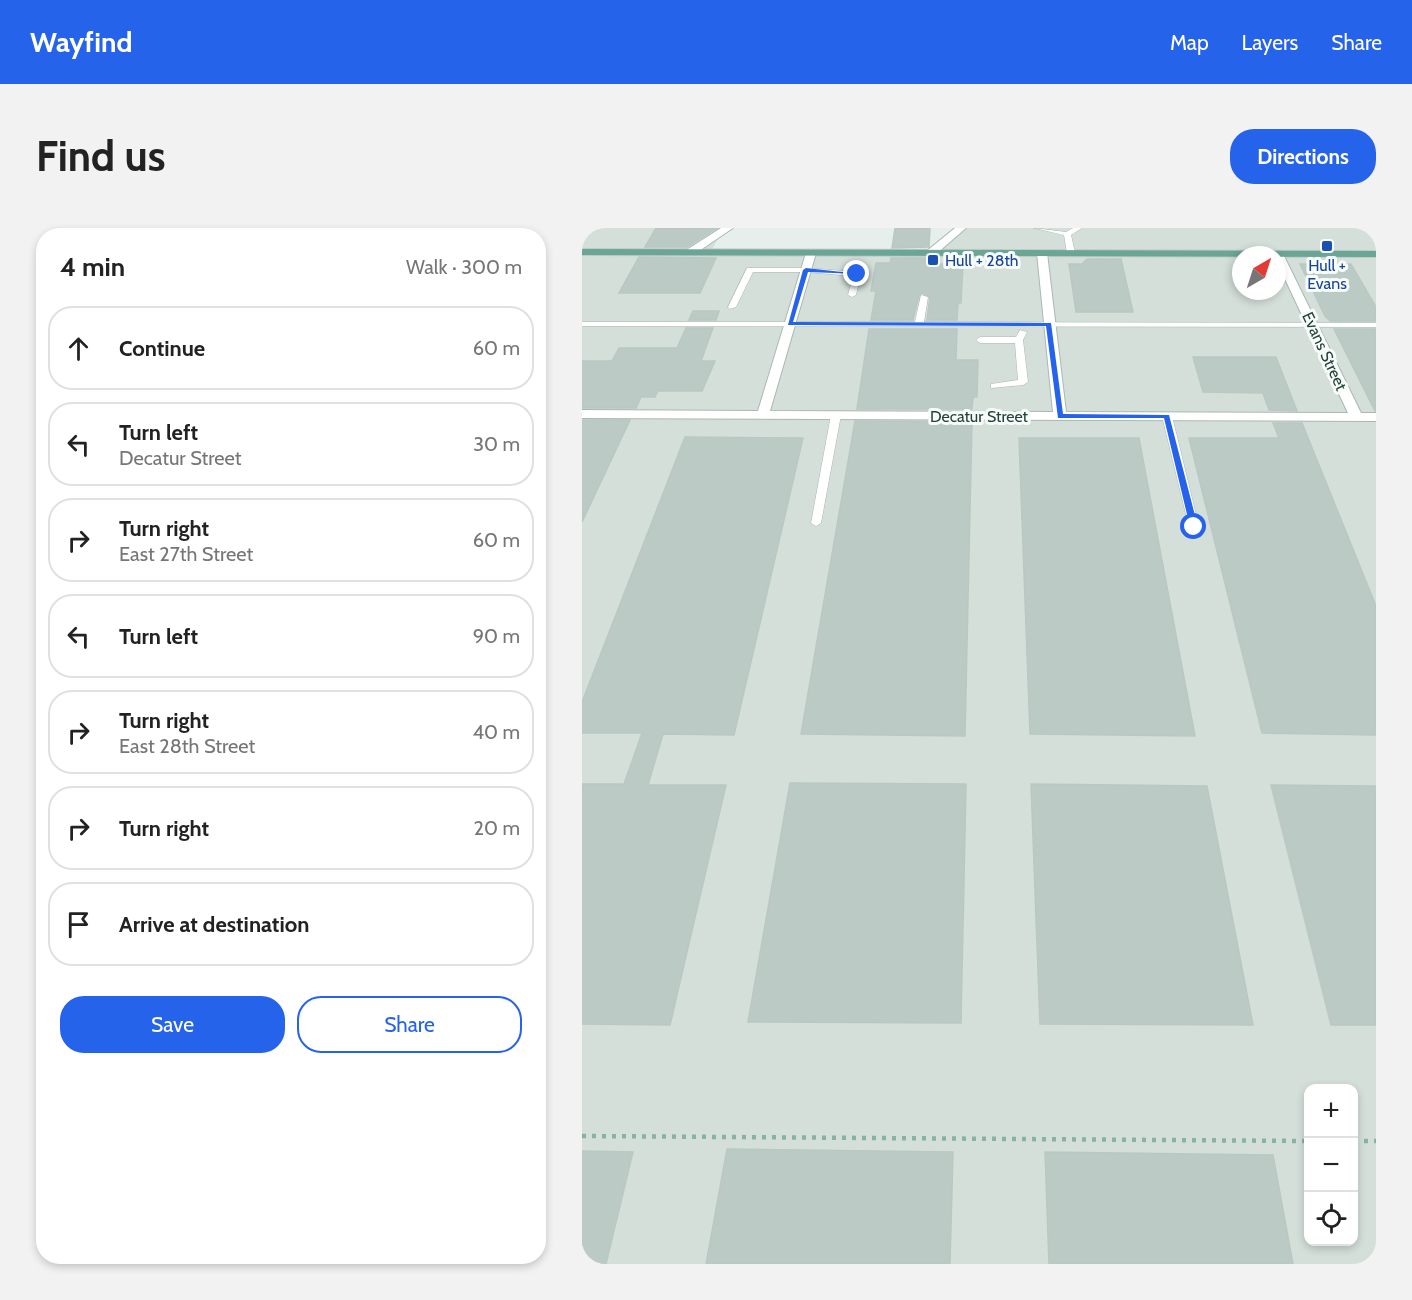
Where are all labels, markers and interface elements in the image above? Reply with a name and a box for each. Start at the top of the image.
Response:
text: Wayfind [30,25,132,59]
text: Map [1170,30,1209,55]
text: Layers [1242,30,1298,55]
text: Share [1331,30,1382,55]
button: Directions [1230,129,1376,184]
text: Find us [36,130,165,182]
marker: Hull + Evans [1320,239,1334,253]
north arrow [1232,246,1286,300]
text: 4 min [60,251,125,283]
place label: Hull + 28th [945,251,1018,270]
marker: Hull + 28th [926,253,940,267]
text: Walk · 300 m [406,255,522,279]
place label: Hull + Evans [1307,256,1347,293]
route end [843,260,869,286]
street label: Evans Street [1298,309,1351,394]
icon: ahead [62,332,95,365]
text: Continue [119,335,205,362]
text: 60 m [473,336,520,360]
street label: Decatur Street [930,407,1029,426]
text: Turn left [119,419,198,446]
icon: left [62,428,95,461]
text: 30 m [473,432,520,456]
text: Decatur Street [119,446,242,470]
route start [1180,513,1206,539]
text: Turn right [119,515,209,542]
icon: right [62,524,95,557]
text: 60 m [473,528,520,552]
text: East 27th Street [119,542,253,566]
icon: left [62,620,95,653]
text: Turn left [119,623,198,650]
text: 90 m [473,624,520,648]
text: Turn right [119,707,209,734]
icon: right [62,716,95,749]
text: 40 m [472,720,520,744]
text: East 28th Street [119,734,255,758]
icon: right [62,812,95,845]
text: Turn right [119,815,209,842]
text: 20 m [474,816,520,840]
icon: arrive [62,908,95,941]
text: Arrive at destination [119,911,309,938]
button: Save [60,996,285,1053]
button: Share [297,996,522,1053]
map controls [1304,1084,1358,1246]
button: + [1304,1084,1358,1138]
button: − [1304,1138,1358,1192]
button: locate [1304,1192,1358,1246]

